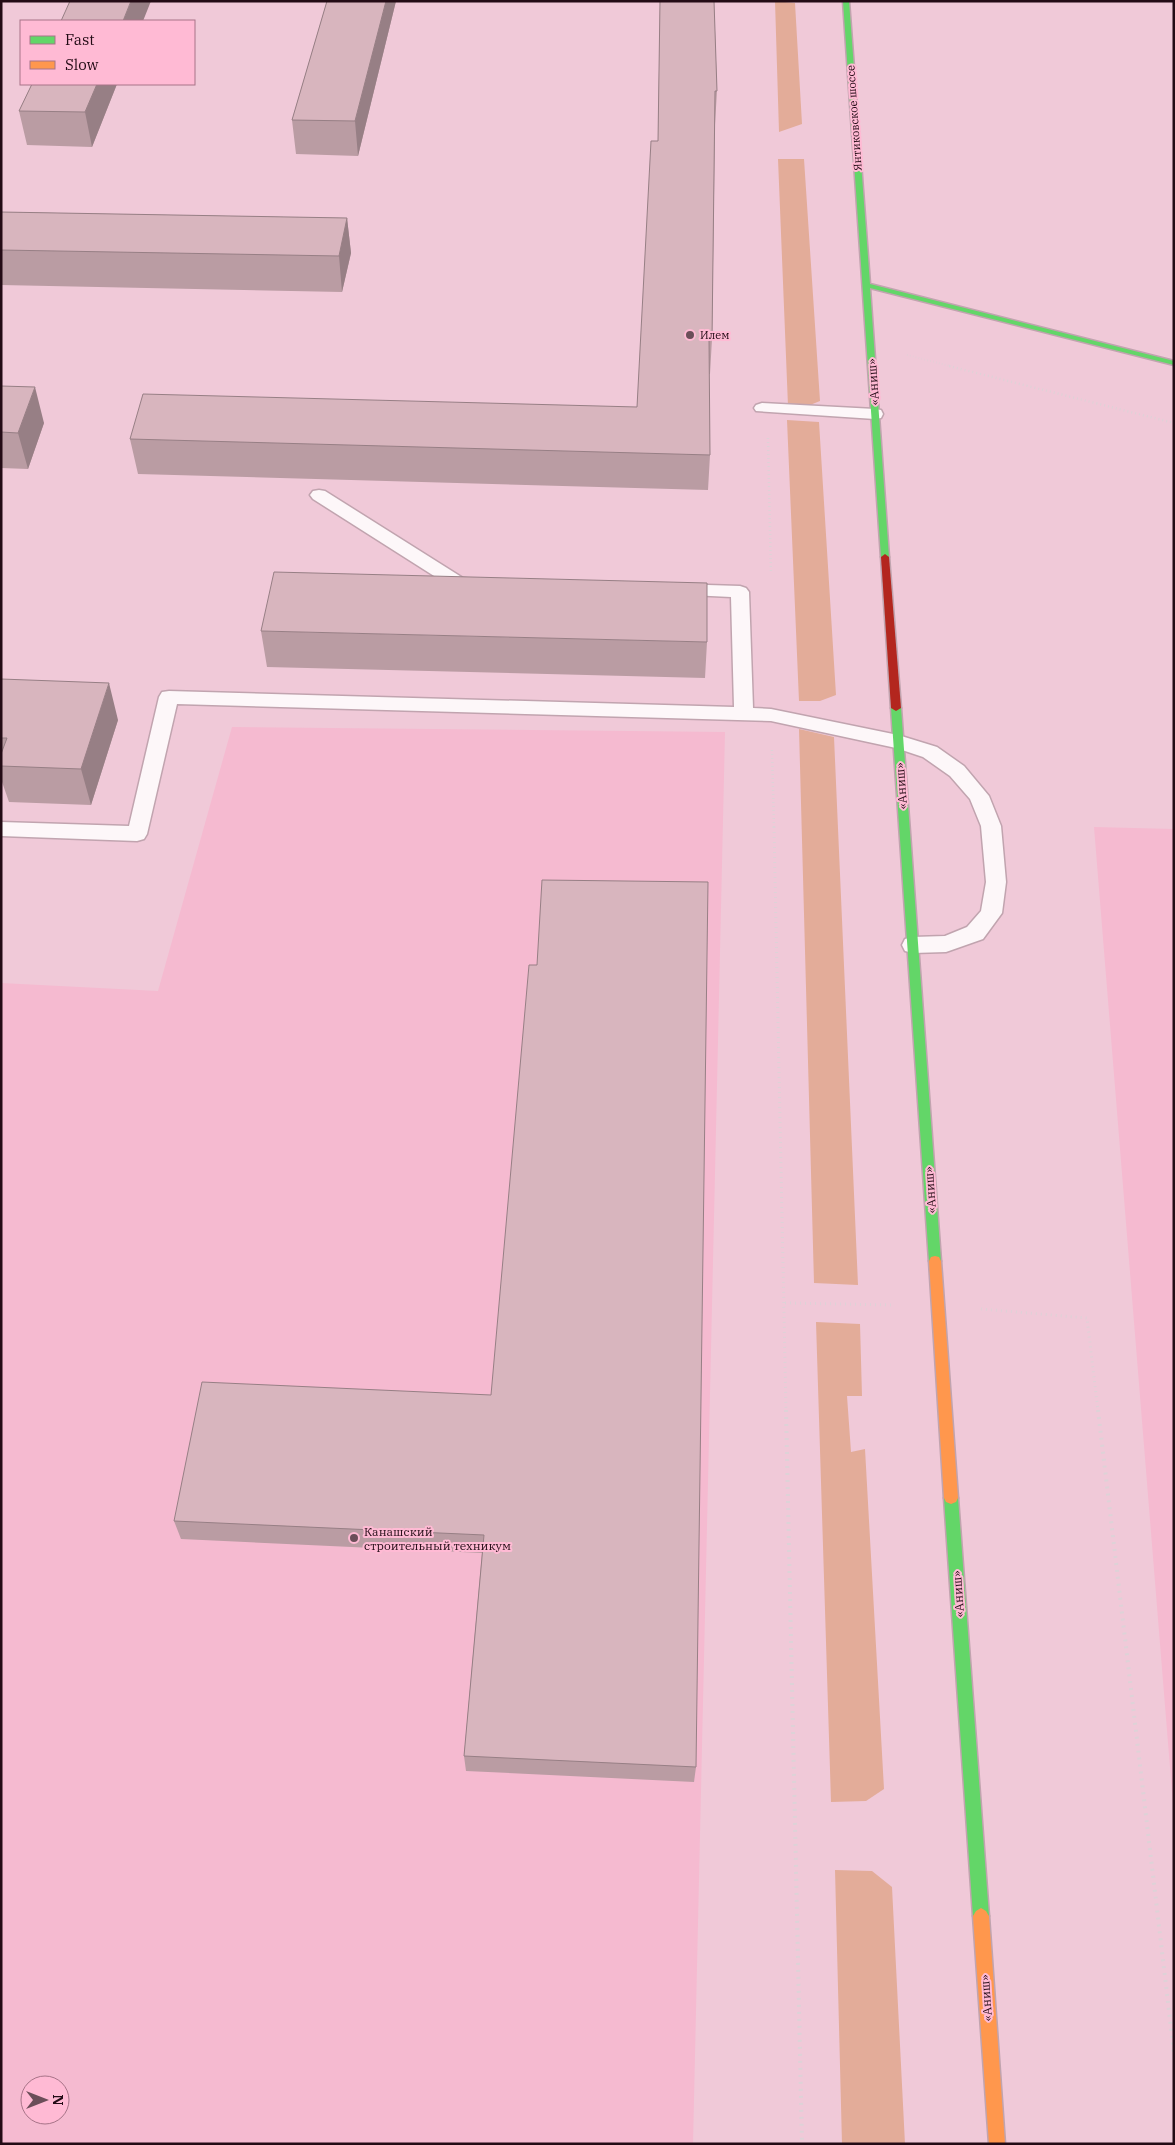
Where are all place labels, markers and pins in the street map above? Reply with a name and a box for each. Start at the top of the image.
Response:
place label: Илем [700,328,729,342]
marker: Илем [684,329,696,341]
place label: Канашский строительный техникум [364,1524,511,1553]
marker: Канашский строительный техникум [348,1532,360,1544]

